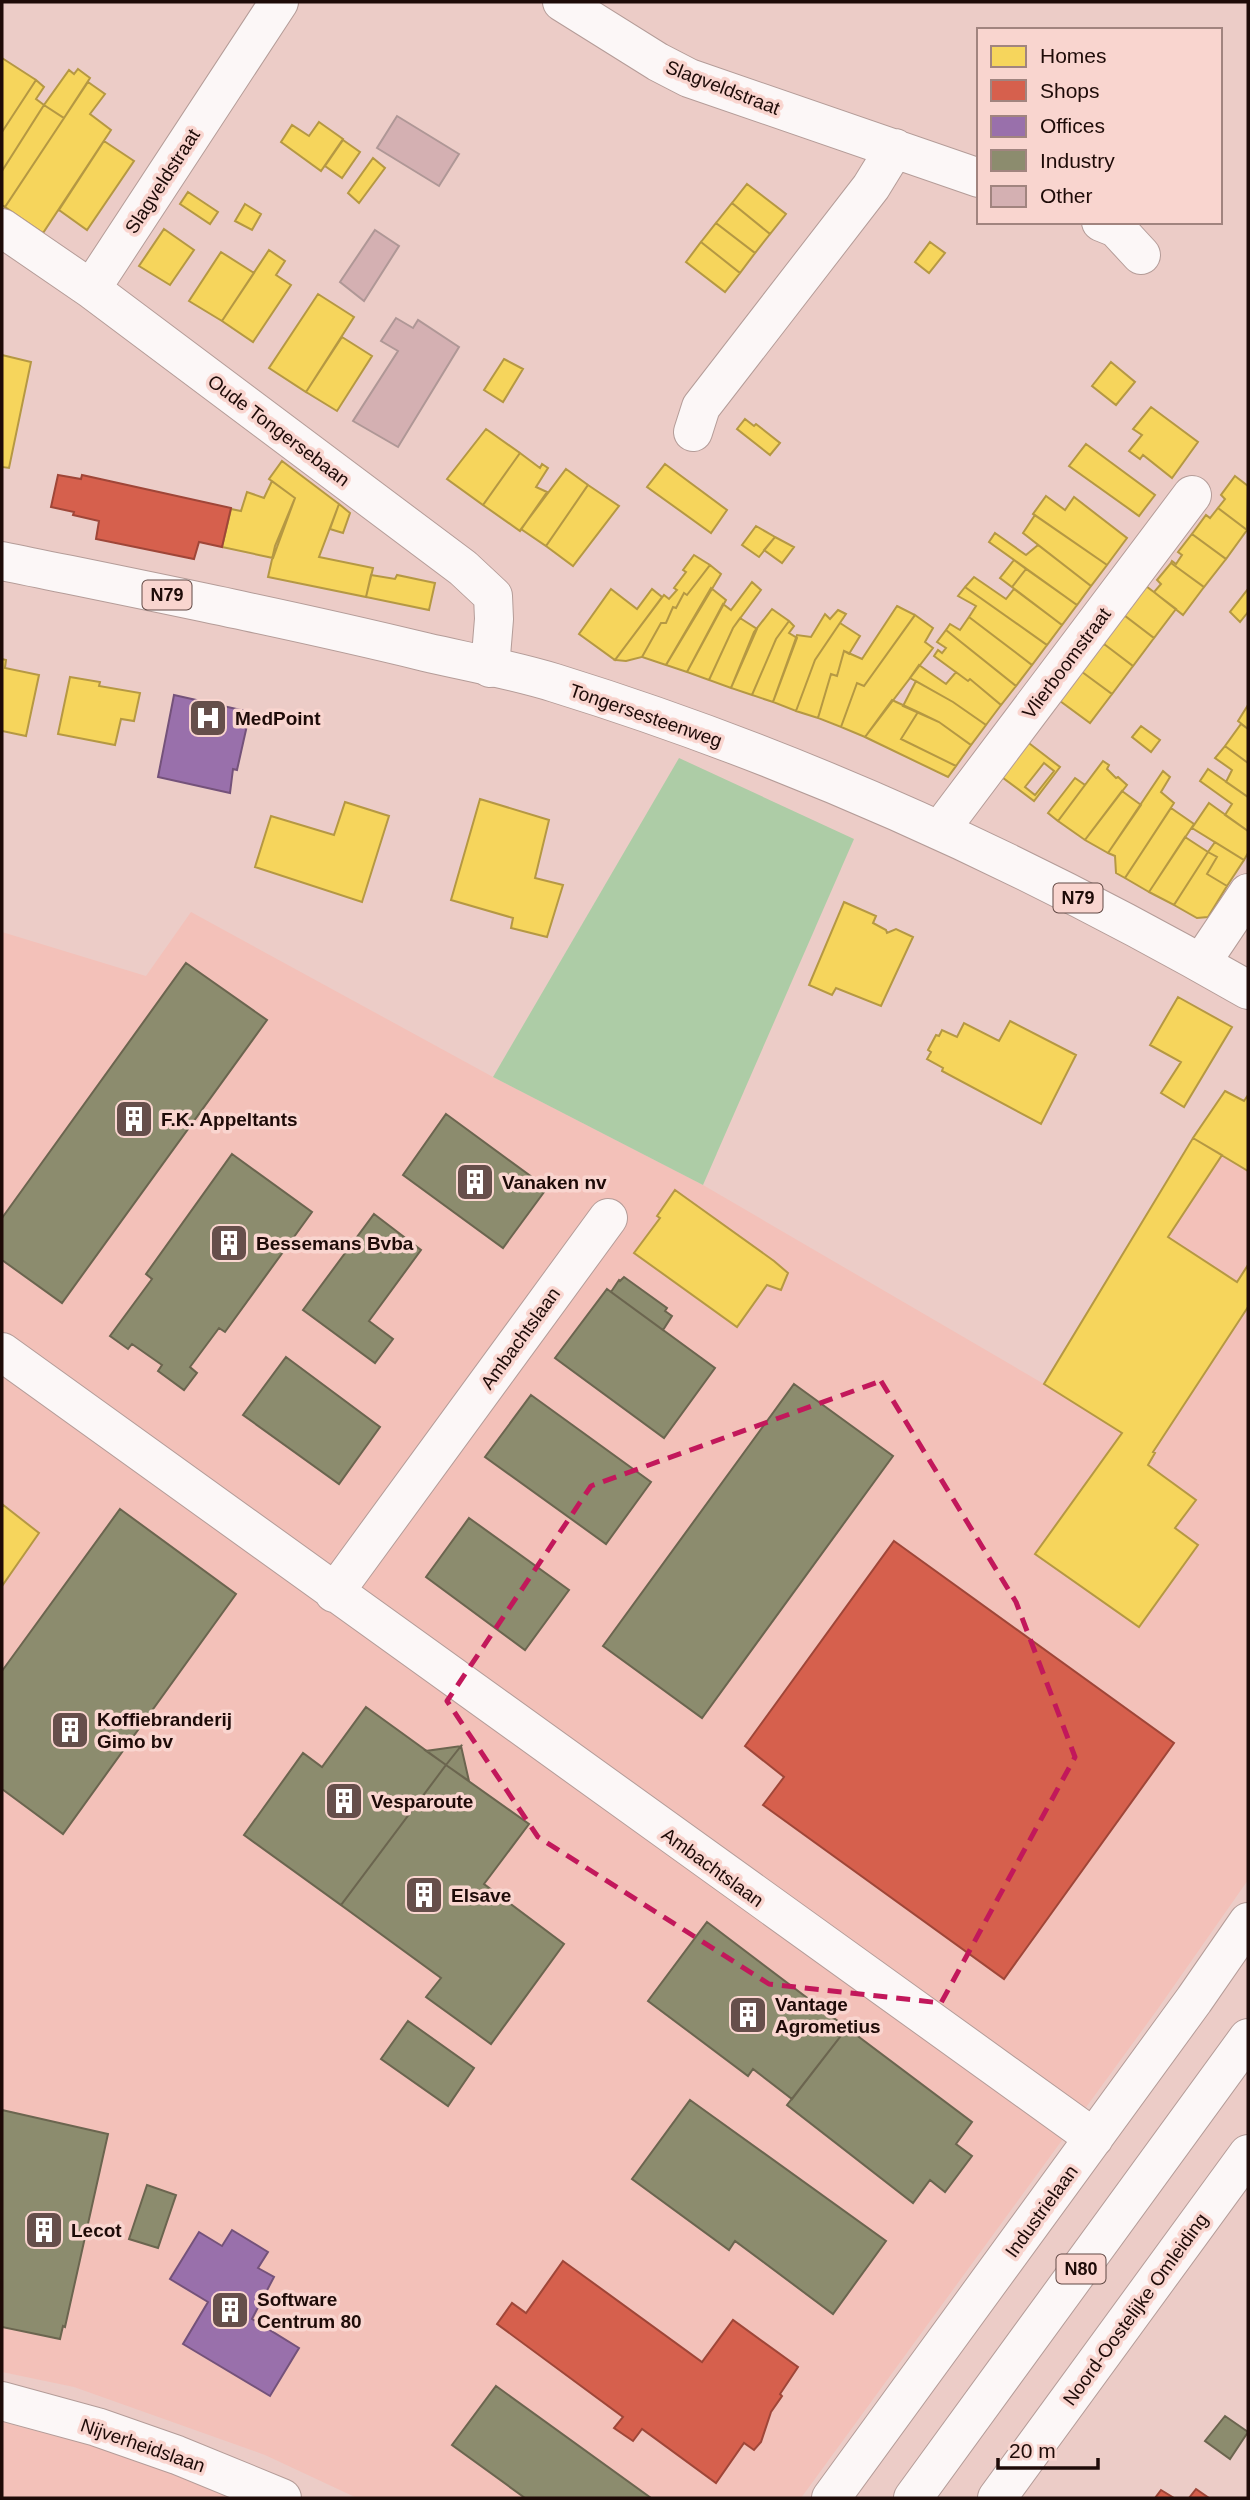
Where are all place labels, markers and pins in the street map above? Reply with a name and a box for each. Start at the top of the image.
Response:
hospital icon: MedPoint [187,697,229,739]
place label: MedPoint [235,708,321,729]
building icon: F.K. Appeltants [113,1098,155,1140]
place label: F.K. Appeltants [161,1109,298,1130]
building icon: Vanaken nv [454,1161,496,1203]
place label: Vanaken nv [502,1172,607,1193]
building icon: Bessemans Bvba [208,1222,250,1264]
place label: Bessemans Bvba [256,1233,414,1254]
building icon: Koffiebranderij Gimo bv [49,1709,91,1751]
place label: Koffiebranderij Gimo bv [97,1709,232,1752]
building icon: Vesparoute [323,1780,365,1822]
place label: Vesparoute [371,1791,473,1812]
building icon: Elsave [403,1874,445,1916]
place label: Elsave [451,1885,511,1906]
building icon: Vantage Agrometius [727,1994,769,2036]
place label: Vantage Agrometius [775,1994,881,2037]
building icon: Lecot [23,2209,65,2251]
place label: Lecot [71,2220,122,2241]
building icon: Software Centrum 80 [209,2289,251,2331]
place label: Software Centrum 80 [257,2289,362,2332]

